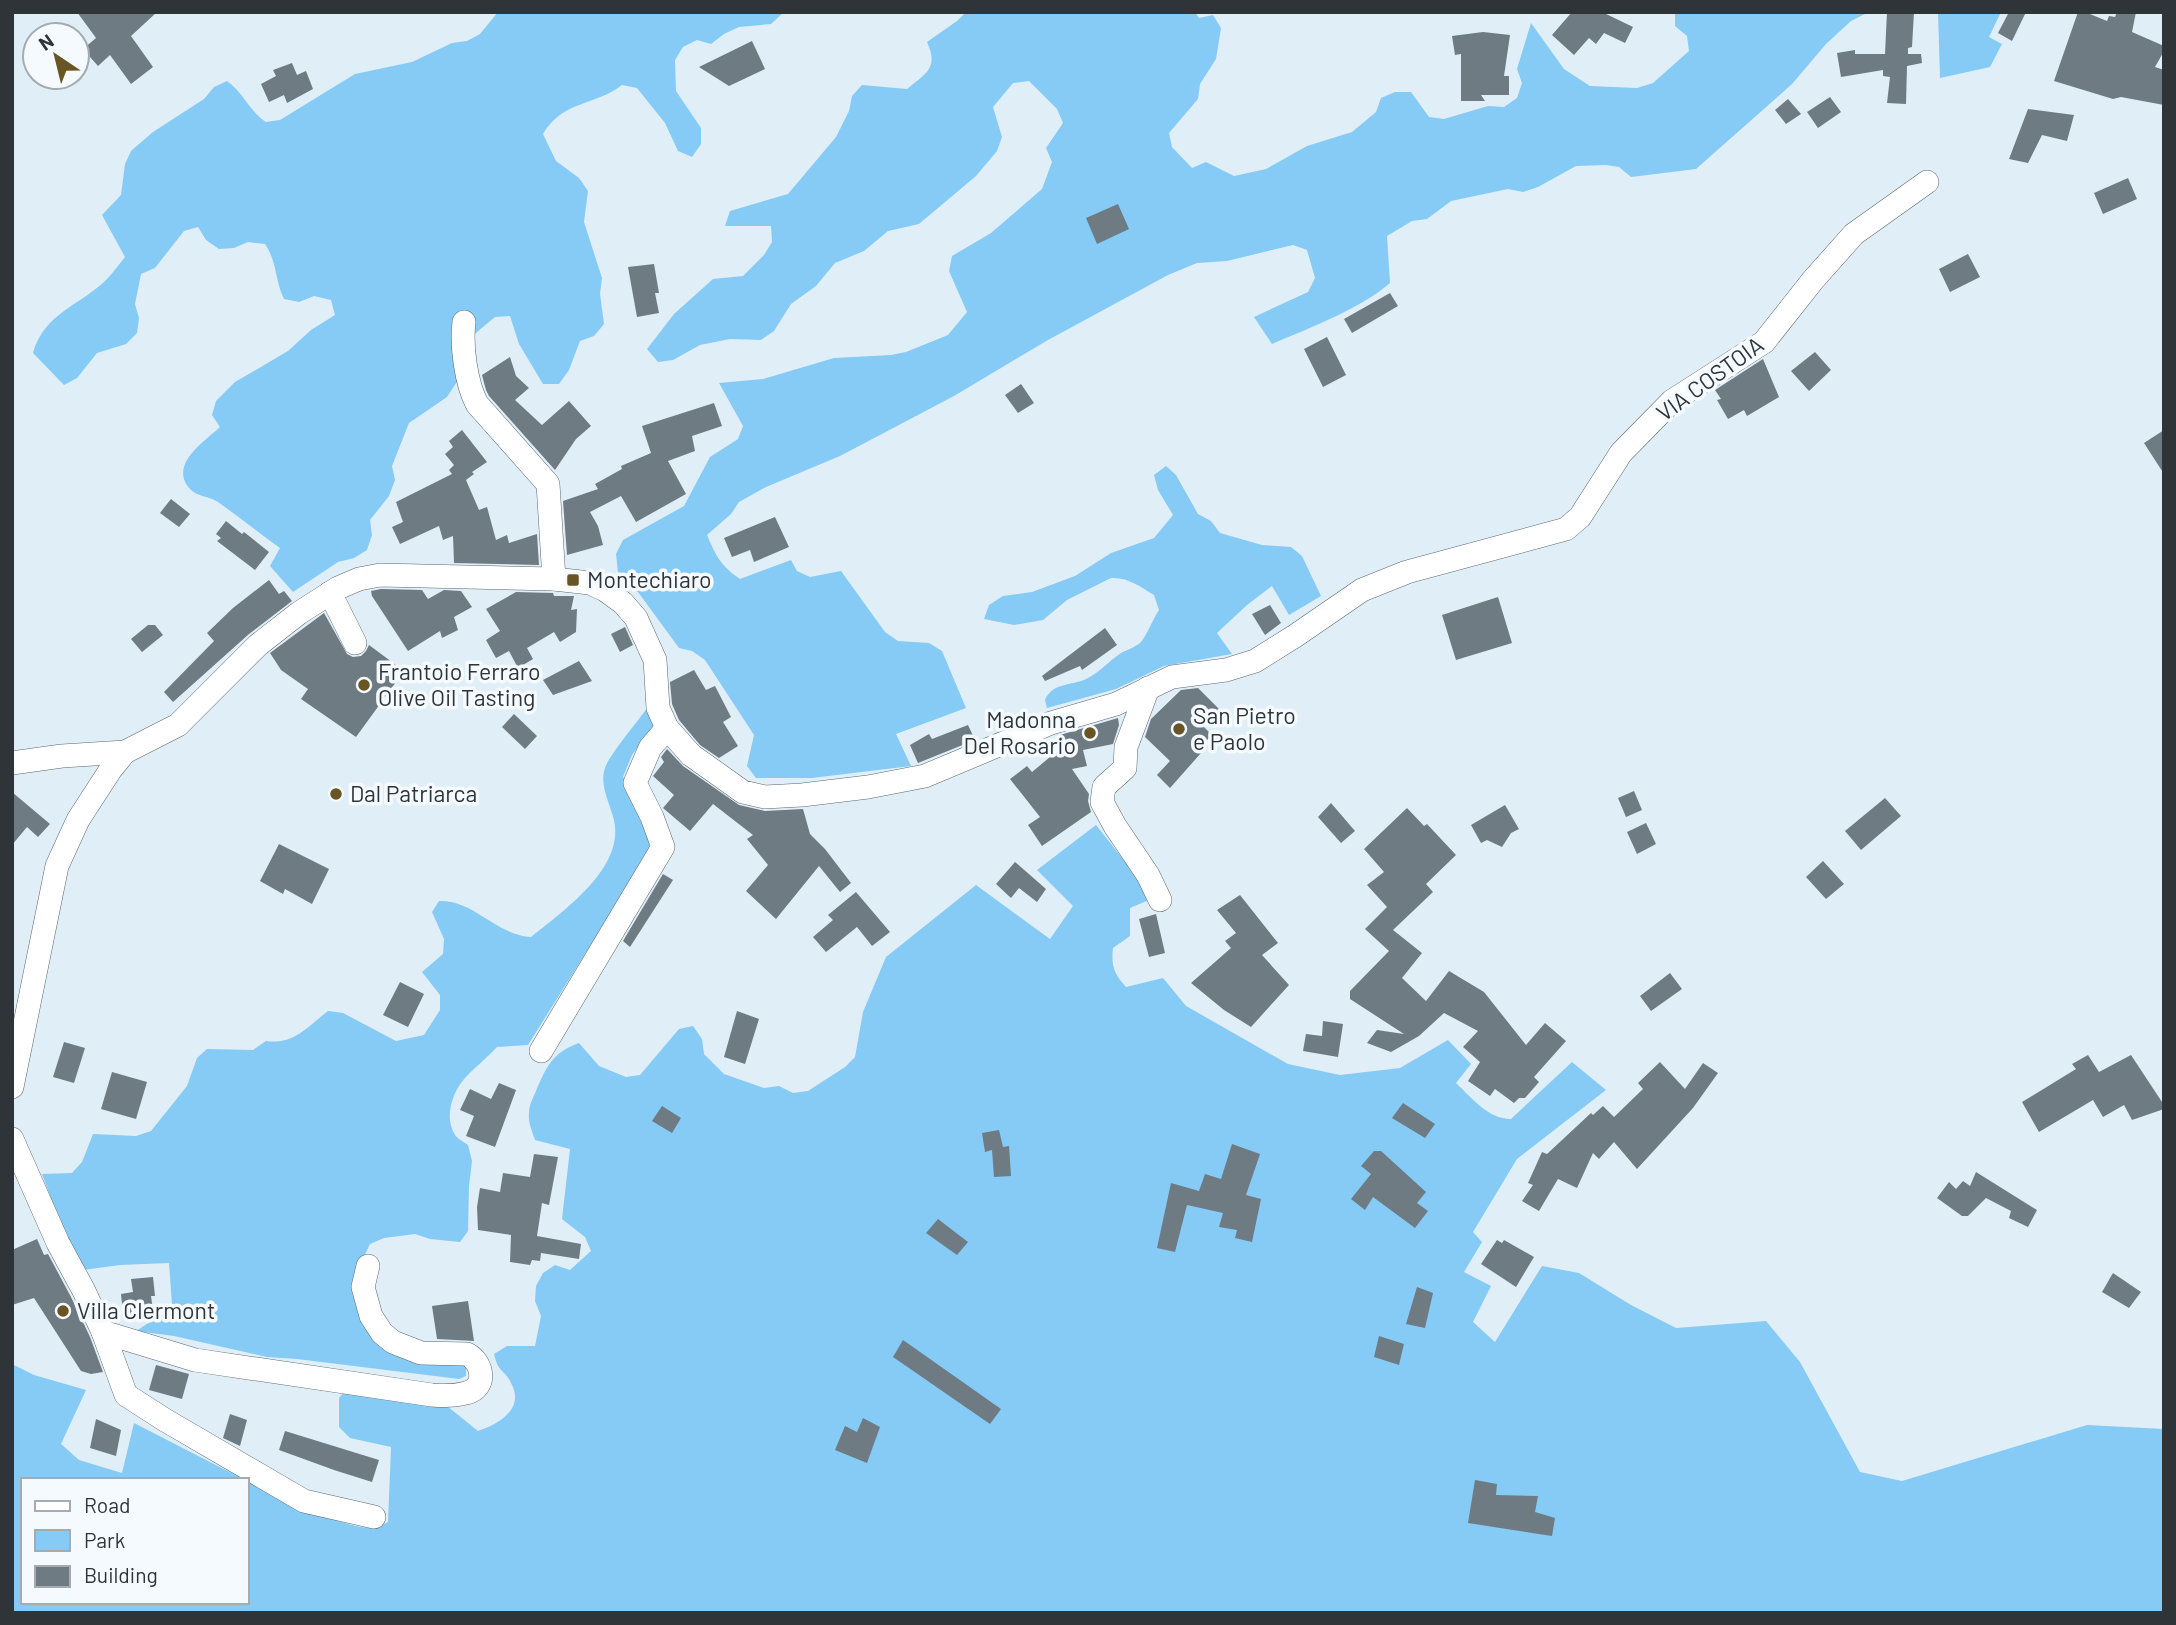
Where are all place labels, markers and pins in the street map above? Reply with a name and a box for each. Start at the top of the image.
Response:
place label: Montechiaro [587,565,711,593]
marker: Montechiaro [565,572,581,588]
place label: Frantoio Ferraro Olive Oil Tasting [378,657,540,711]
marker: Frantoio Ferraro Olive Oil Tasting [356,677,372,693]
place label: San Pietro e Paolo [1193,701,1296,755]
place label: Madonna Del Rosario [964,705,1076,759]
marker: San Pietro e Paolo [1171,721,1187,737]
marker: Madonna Del Rosario [1082,725,1098,741]
place label: Dal Patriarca [350,779,477,807]
marker: Dal Patriarca [328,786,344,802]
place label: Villa Clermont [77,1296,215,1324]
marker: Villa Clermont [55,1303,71,1319]

